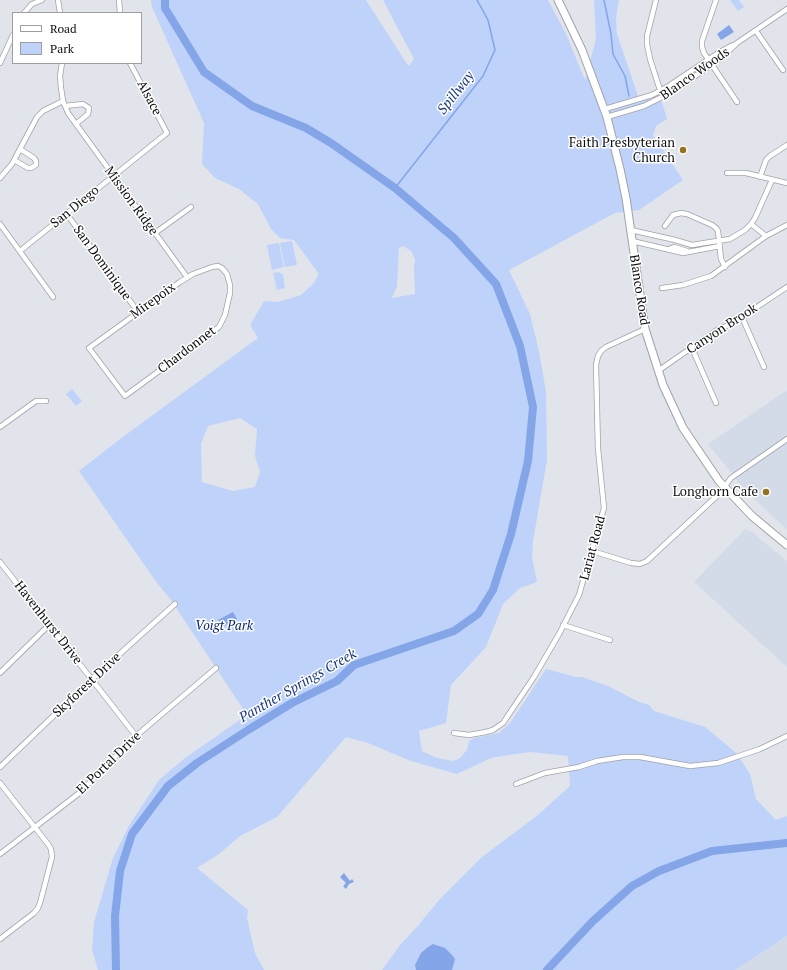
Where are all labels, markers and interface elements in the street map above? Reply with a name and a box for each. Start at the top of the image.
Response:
legend [12,12,142,64]
text: Road [50,21,77,36]
text: Park [50,41,74,56]
street label: Blanco Woods [657,44,733,104]
water label: Spillway [434,68,478,118]
street label: Alsace [133,78,165,118]
place label: Faith Presbyterian Church [569,135,675,166]
marker: Faith Presbyterian Church [678,145,688,155]
street label: Mission Ridge [101,164,161,238]
street label: San Diego [48,183,102,231]
street label: San Dominique [70,223,134,303]
street label: Blanco Road [626,254,652,326]
street label: Mirepoix [127,279,179,323]
street label: Canyon Brook [684,300,760,358]
street label: Chardonnet [155,323,219,377]
place label: Longhorn Cafe [673,484,758,500]
marker: Longhorn Cafe [761,487,771,497]
street label: Lariat Road [577,514,609,582]
street label: Havenhurst Drive [11,578,85,668]
park label: Voigt Park [195,618,253,634]
water label: Panther Springs Creek [236,646,360,726]
street label: Skyforest Drive [50,649,124,721]
street label: El Portal Drive [73,728,145,798]

